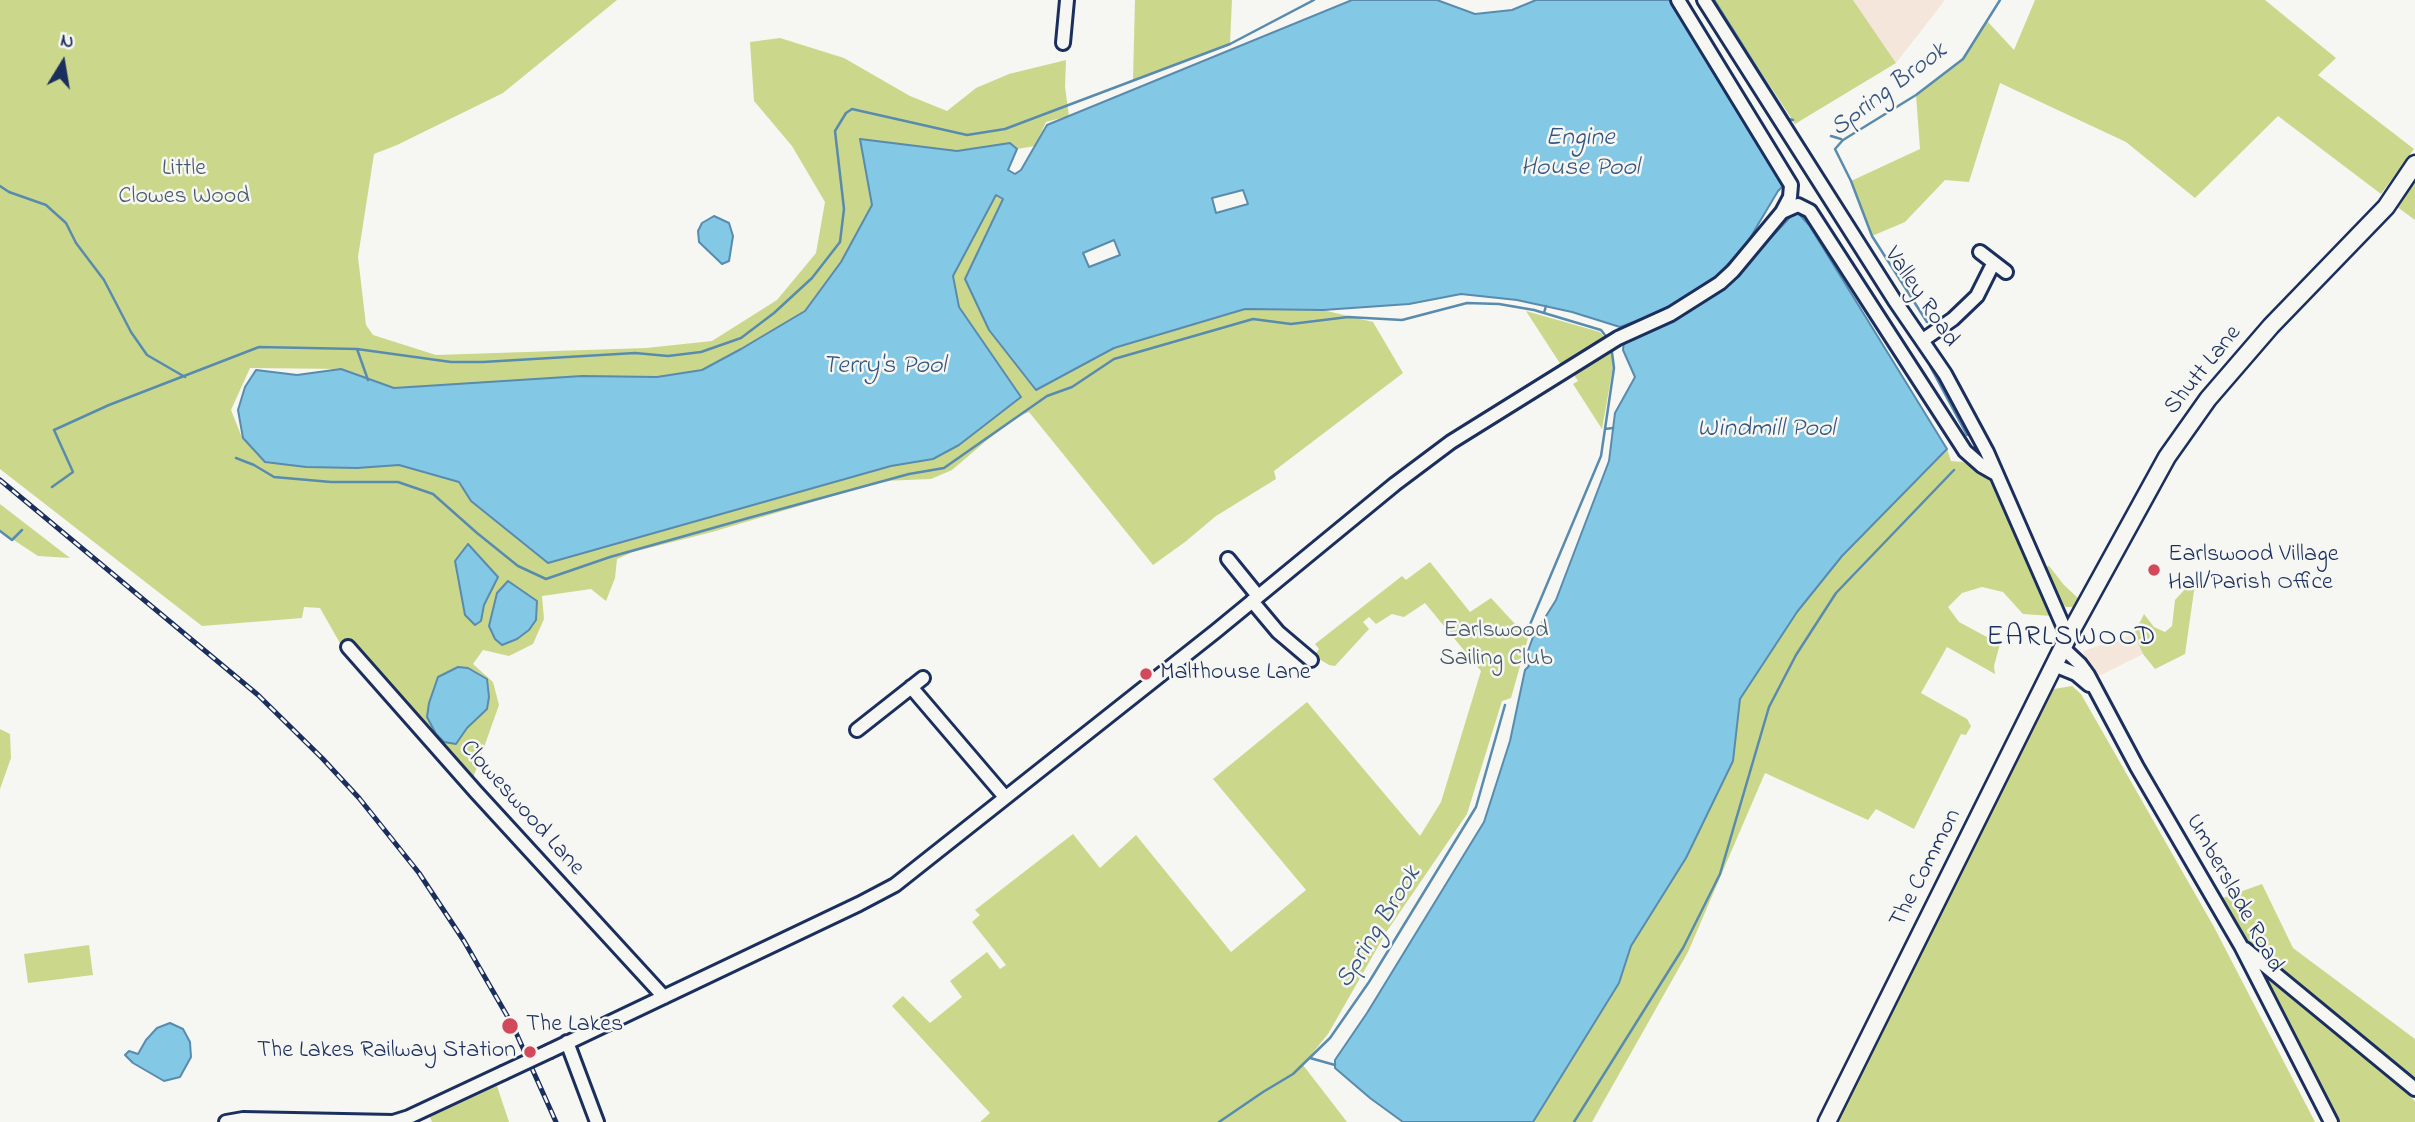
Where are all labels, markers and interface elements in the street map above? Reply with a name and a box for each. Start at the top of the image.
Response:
text: N [58,27,76,56]
north arrow [28,28,98,98]
water label: Spring Brook [1826,37,1954,145]
water label: Engine House Pool [1521,124,1639,186]
park label: Little Clowes Wood [118,156,250,212]
street label: Valley Road [1876,242,1964,354]
street label: Shutt Lane [2159,320,2249,422]
water label: Terry's Pool [822,352,946,384]
water label: Windmill Pool [1697,415,1835,447]
place label: Earlswood Village Hall/Parish Office [2168,542,2339,598]
marker: Earlswood Village Hall/Parish Office [2146,562,2162,578]
park label: Earlswood Sailing Club [1439,618,1553,674]
district label: EARLSWOOD [1988,622,2156,656]
place label: Malthouse Lane [1160,660,1311,688]
marker: Malthouse Lane [1138,666,1154,682]
street label: Cloweswood Lane [452,735,590,883]
street label: The Common [1885,805,1969,933]
street label: Umberslade Road [2178,810,2288,978]
water label: Spring Brook [1330,861,1430,995]
place label: The Lakes [526,1012,623,1040]
marker: The Lakes [500,1016,520,1036]
place label: The Lakes Railway Station [257,1038,516,1066]
marker: The Lakes Railway Station [522,1044,538,1060]

